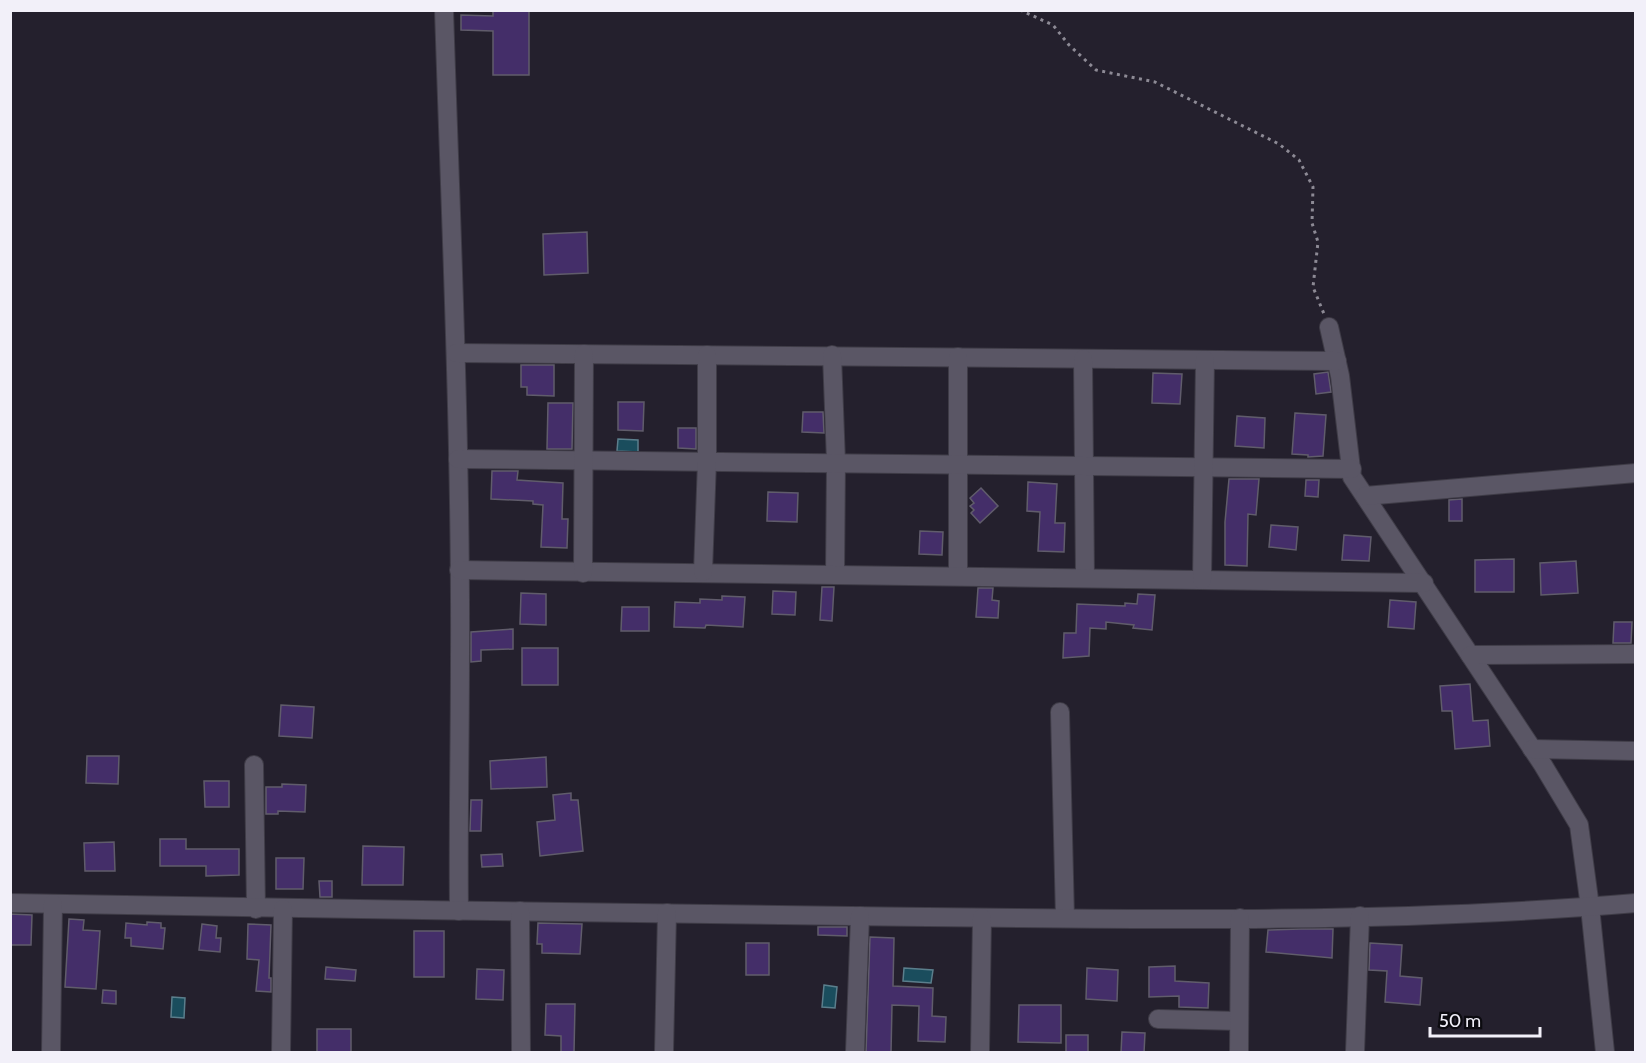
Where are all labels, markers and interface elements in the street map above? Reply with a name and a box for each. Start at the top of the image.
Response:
scale bar [1430,1000,1540,1038]
text: 50 m [1439,1010,1481,1032]

